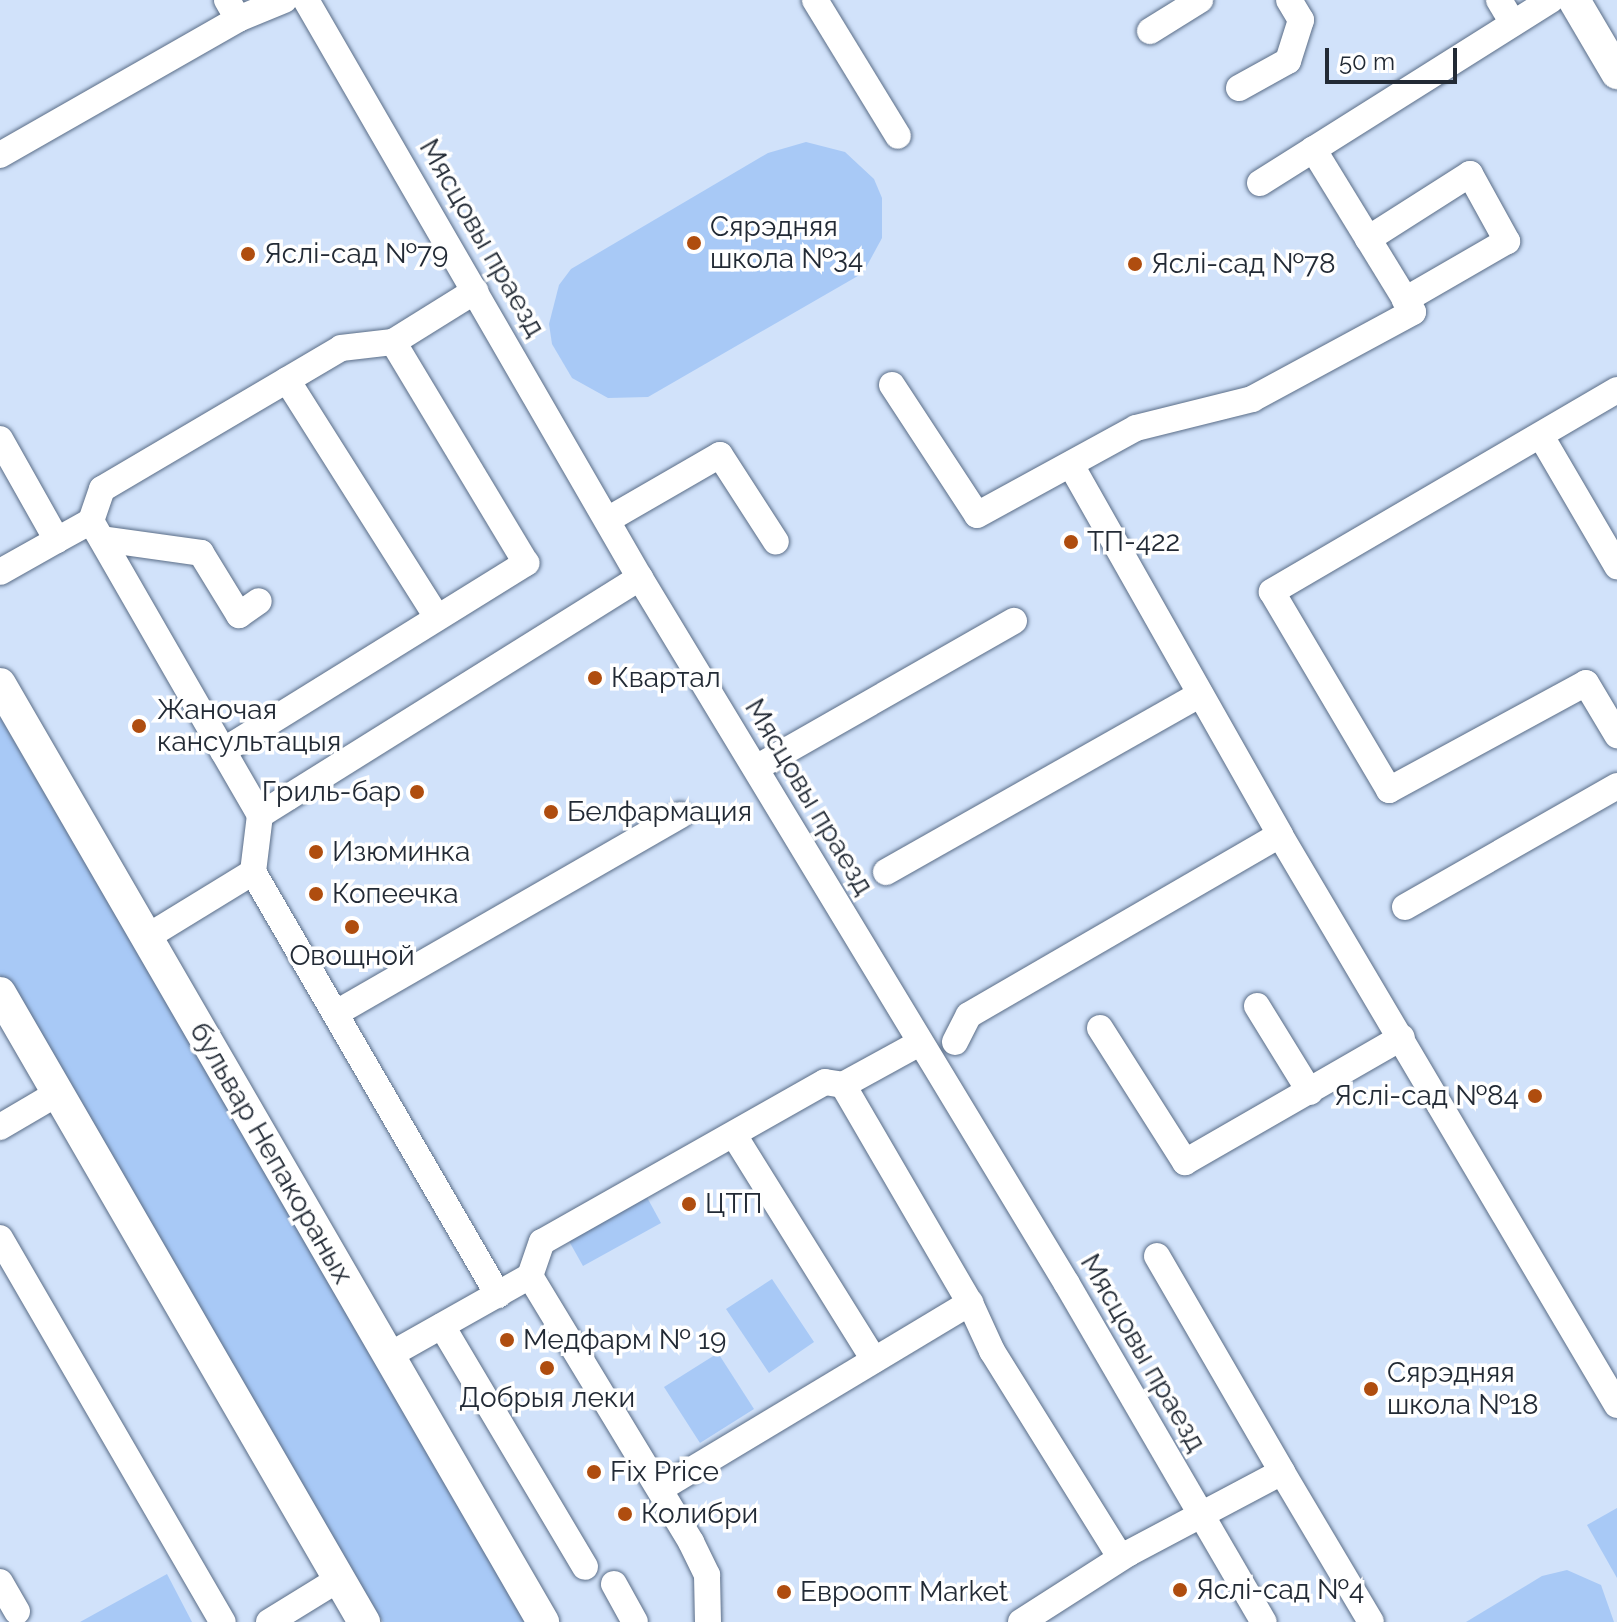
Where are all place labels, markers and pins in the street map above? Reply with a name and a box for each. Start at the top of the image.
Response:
place label: Сярэдняя школа №34 [710,210,863,276]
marker: Сярэдняя школа №34 [685,234,703,252]
place label: Яслі-сад №79 [264,237,448,271]
marker: Яслі-сад №79 [239,245,257,263]
place label: Яслі-сад №78 [1151,247,1336,281]
marker: Яслі-сад №78 [1126,255,1144,273]
place label: ТП-422 [1087,525,1180,559]
marker: ТП-422 [1062,533,1080,551]
place label: Квартал [611,661,721,695]
marker: Квартал [586,669,604,687]
place label: Жаночая кансультацыя [157,693,341,759]
marker: Жаночая кансультацыя [128,715,150,737]
place label: Гриль-бар [262,775,401,809]
marker: Гриль-бар [408,783,426,801]
place label: Белфармация [567,795,752,829]
marker: Белфармация [542,803,560,821]
place label: Изюминка [332,835,470,869]
marker: Изюминка [307,843,325,861]
place label: Копеечка [332,877,459,911]
marker: Копеечка [307,885,325,903]
marker: Овощной [343,918,361,936]
place label: Овощной [289,939,415,973]
place label: Яслі-сад №84 [1334,1079,1519,1113]
marker: Яслі-сад №84 [1526,1087,1544,1105]
place label: ЦТП [705,1187,763,1221]
marker: ЦТП [680,1195,698,1213]
place label: Медфарм № 19 [523,1323,726,1357]
marker: Медфарм № 19 [498,1331,516,1349]
place label: Сярэдняя школа №18 [1387,1356,1539,1422]
marker: Добрыя леки [538,1359,556,1377]
marker: Сярэдняя школа №18 [1362,1380,1380,1398]
place label: Добрыя леки [459,1381,635,1415]
place label: Fix Price [610,1455,719,1489]
marker: Fix Price [585,1463,603,1481]
place label: Колибри [641,1497,758,1531]
marker: Колибри [616,1505,634,1523]
place label: Яслі-сад №4 [1196,1573,1364,1607]
place label: Евроопт Market [800,1575,1008,1609]
marker: Яслі-сад №4 [1171,1581,1189,1599]
marker: Евроопт Market [775,1583,793,1601]

